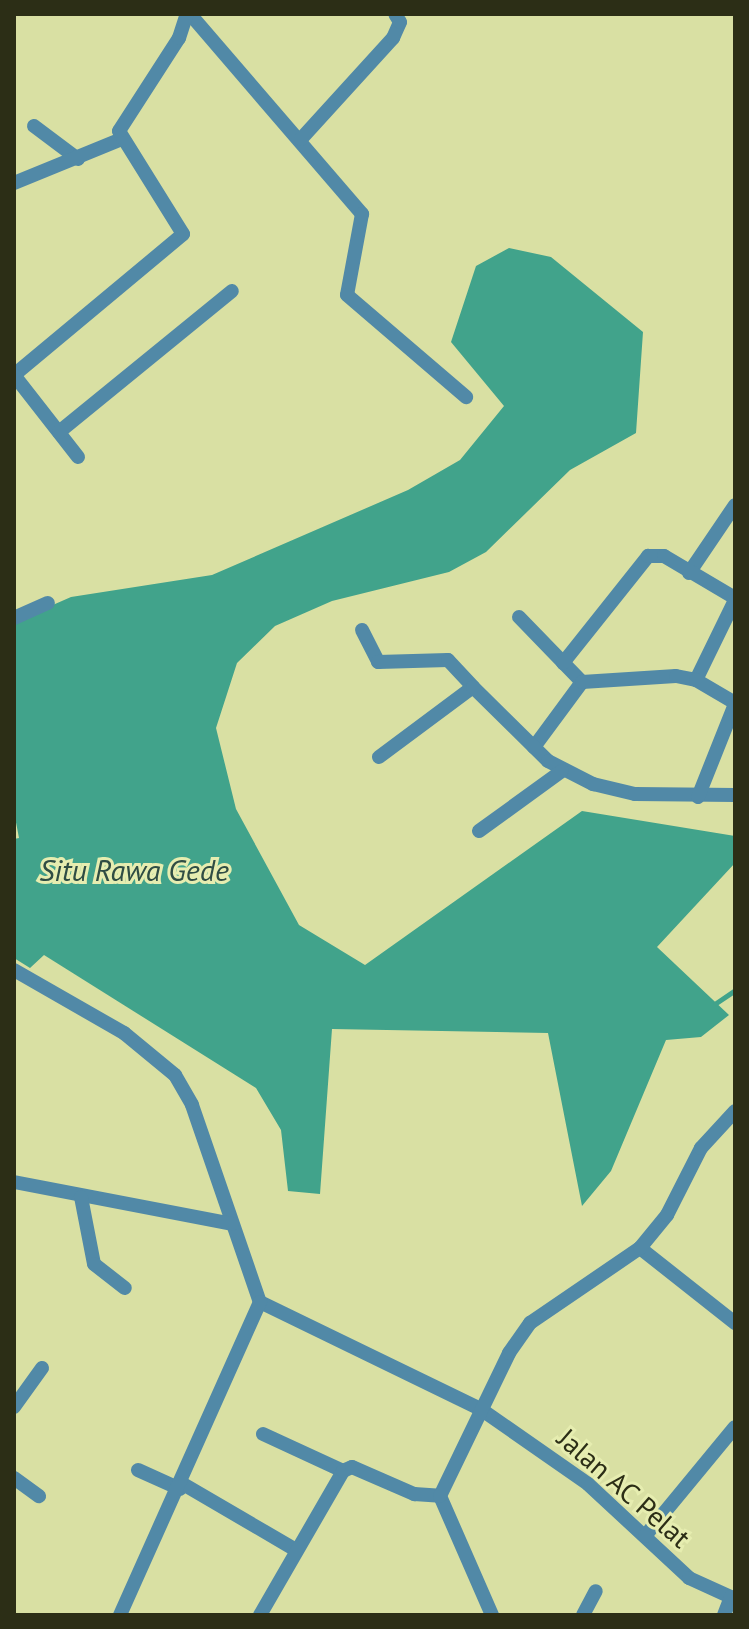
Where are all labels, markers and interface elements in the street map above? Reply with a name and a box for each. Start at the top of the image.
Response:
water label: Situ Rawa Gede [39,852,229,888]
street label: Jalan AC Pelat [550,1421,698,1555]

